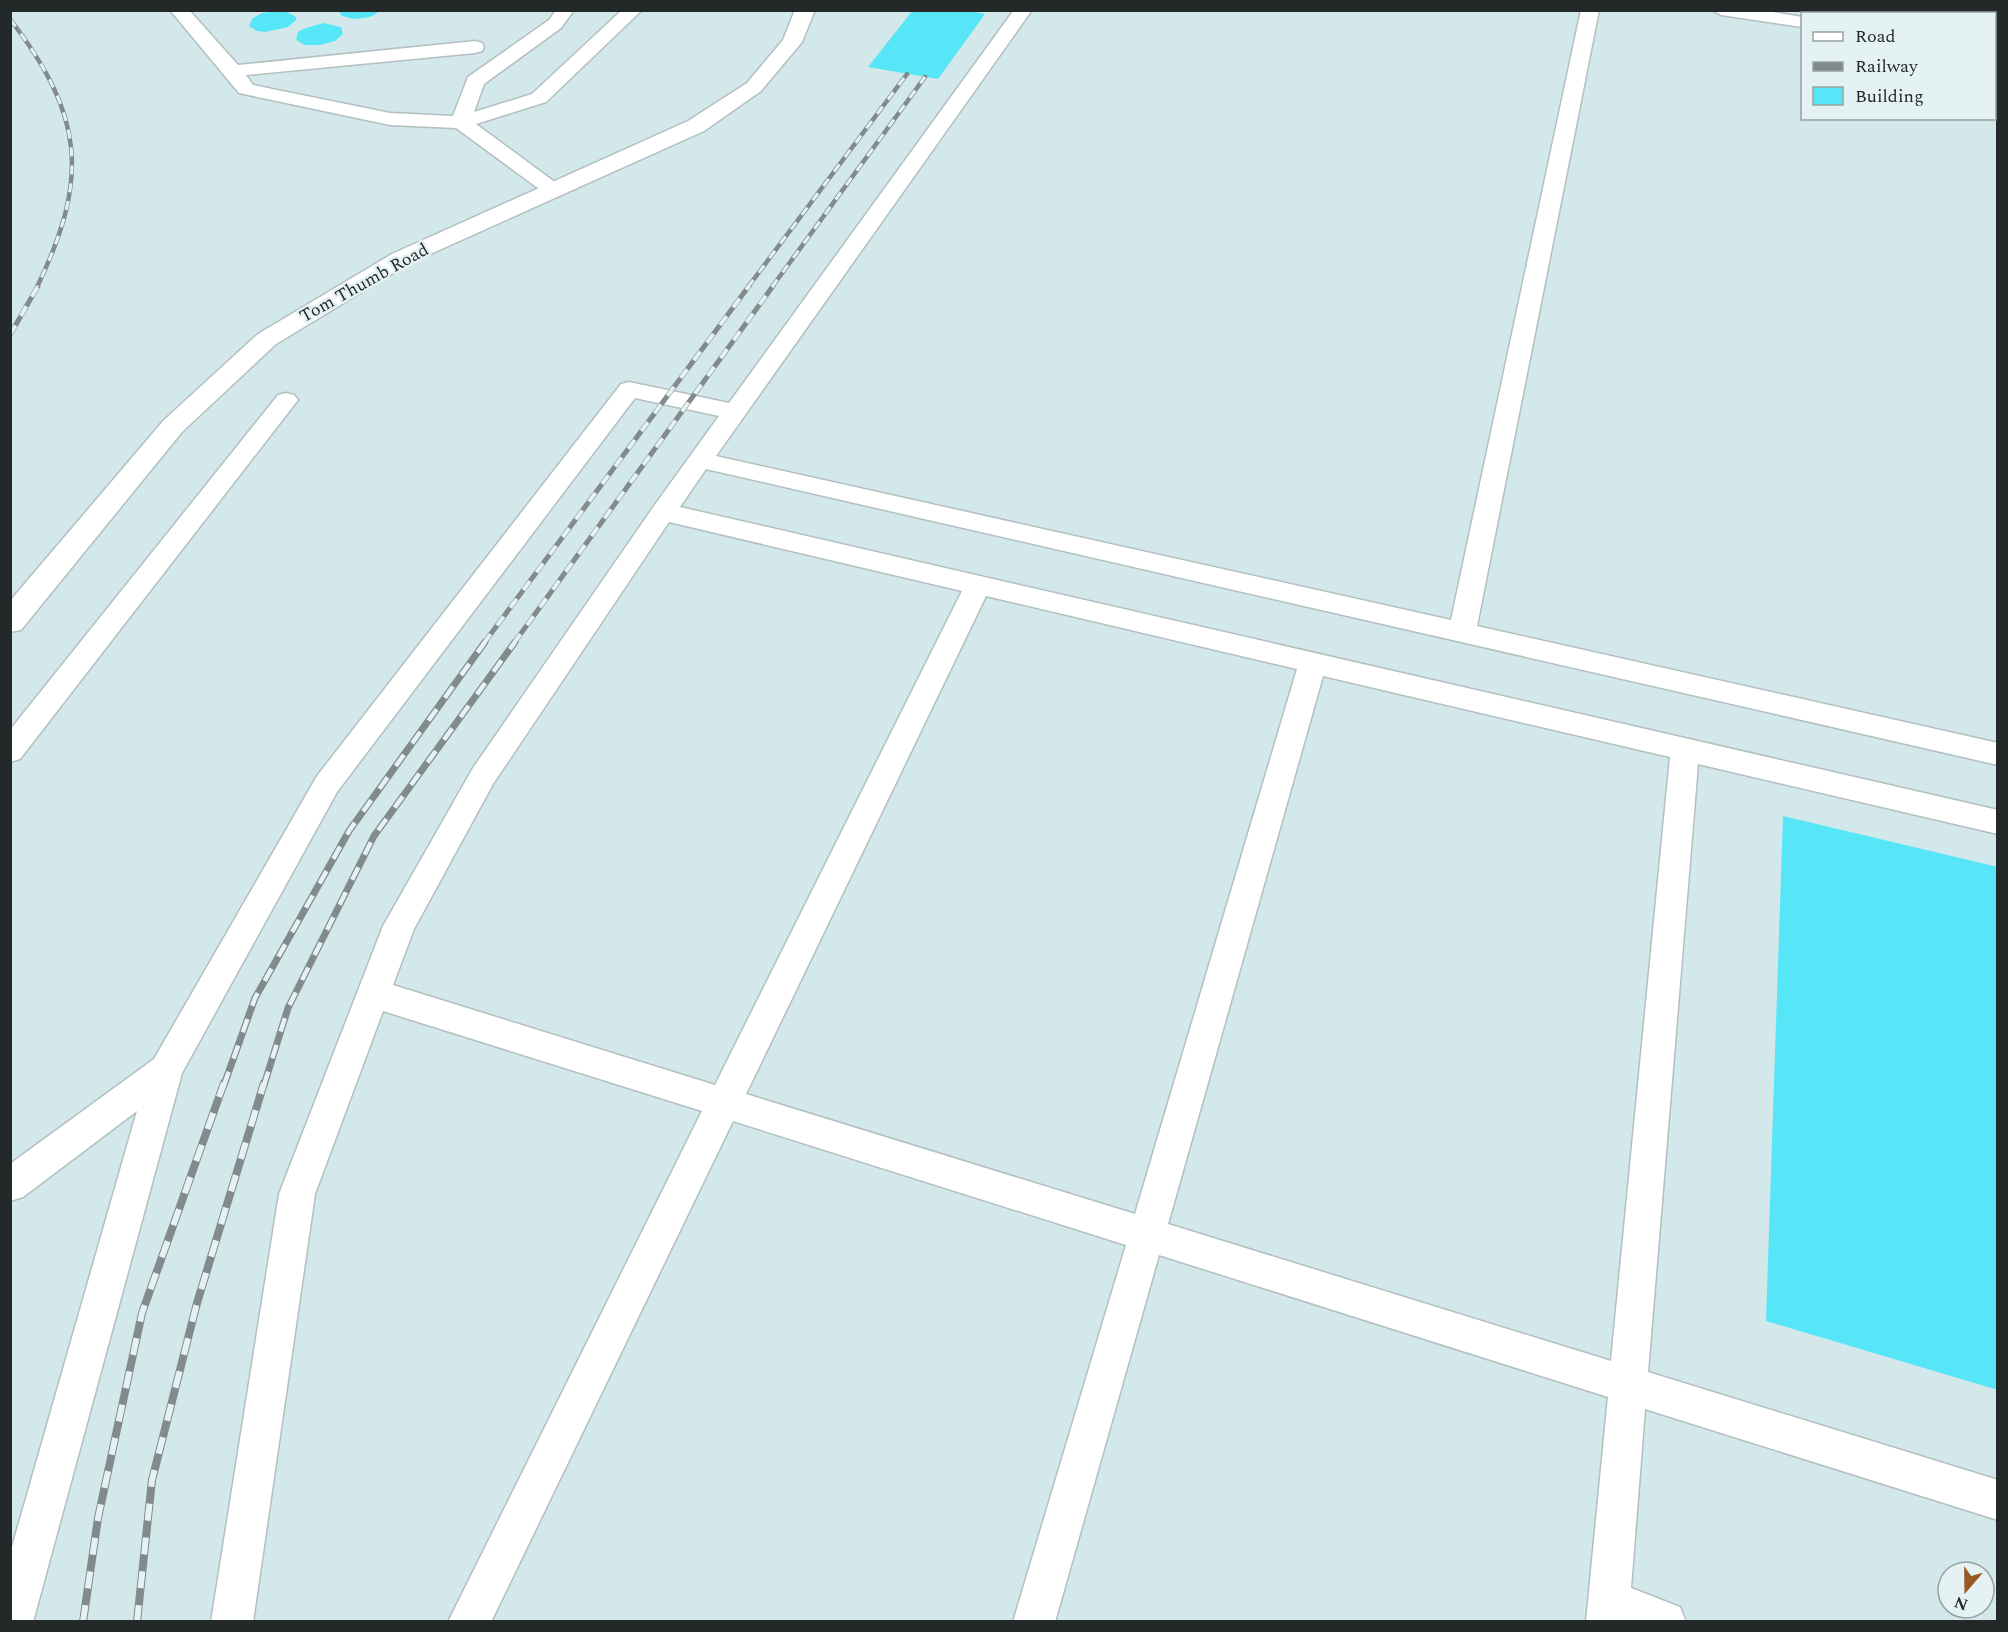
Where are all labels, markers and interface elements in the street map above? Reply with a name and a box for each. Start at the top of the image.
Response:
legend [1801,12,1996,120]
text: Road [1855,23,1896,50]
text: Railway [1855,53,1919,80]
text: Building [1855,83,1924,110]
street label: Tom Thumb Road [294,236,434,330]
north arrow [1936,1560,1996,1620]
text: N [1951,1590,1971,1617]

